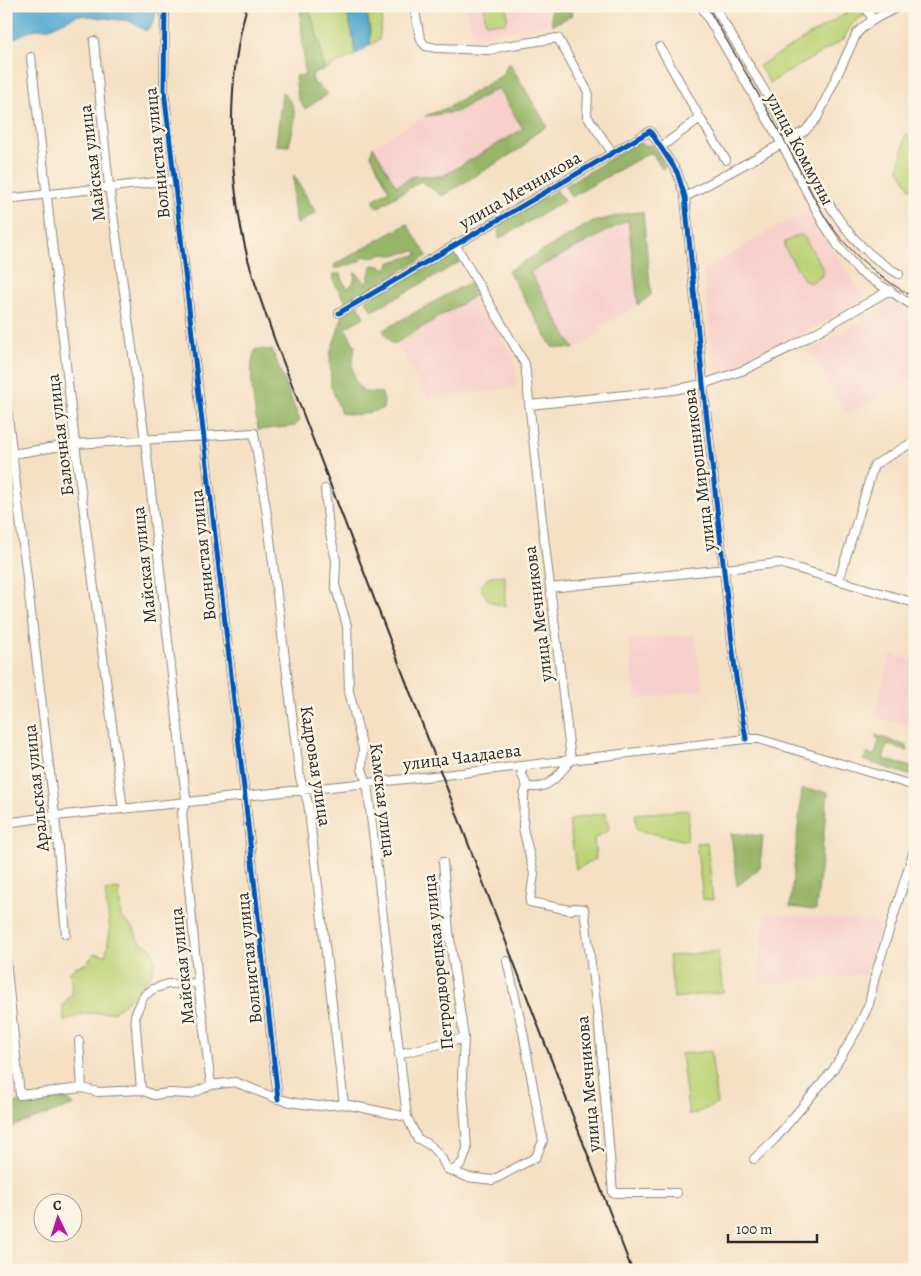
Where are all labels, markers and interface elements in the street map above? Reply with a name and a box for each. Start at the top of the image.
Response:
street label: Волнистая улица [138,85,176,220]
street label: улица Коммуны [760,88,840,210]
street label: Майская улица [73,103,111,223]
street label: улица Мечникова [454,145,586,235]
street label: Балочная улица [41,372,79,497]
street label: улица Мирошникова [677,386,721,554]
street label: Волнистая улица [184,487,222,622]
street label: Майская улица [126,505,162,625]
street label: улица Мечникова [518,544,558,685]
street label: Кадровая улица [295,704,338,829]
street label: Аральская улица [17,722,55,854]
street label: улица Чаадаева [401,738,523,776]
street label: Камская улица [364,741,402,859]
street label: Петродворецкая улица [417,872,459,1051]
street label: Волнистая улица [230,890,268,1025]
street label: Майская улица [164,906,200,1026]
street label: улица Мечникова [570,1014,606,1154]
north arrow [32,1194,82,1244]
text: С [52,1196,62,1215]
scale bar [728,1211,817,1243]
text: 100 m [736,1219,773,1239]

